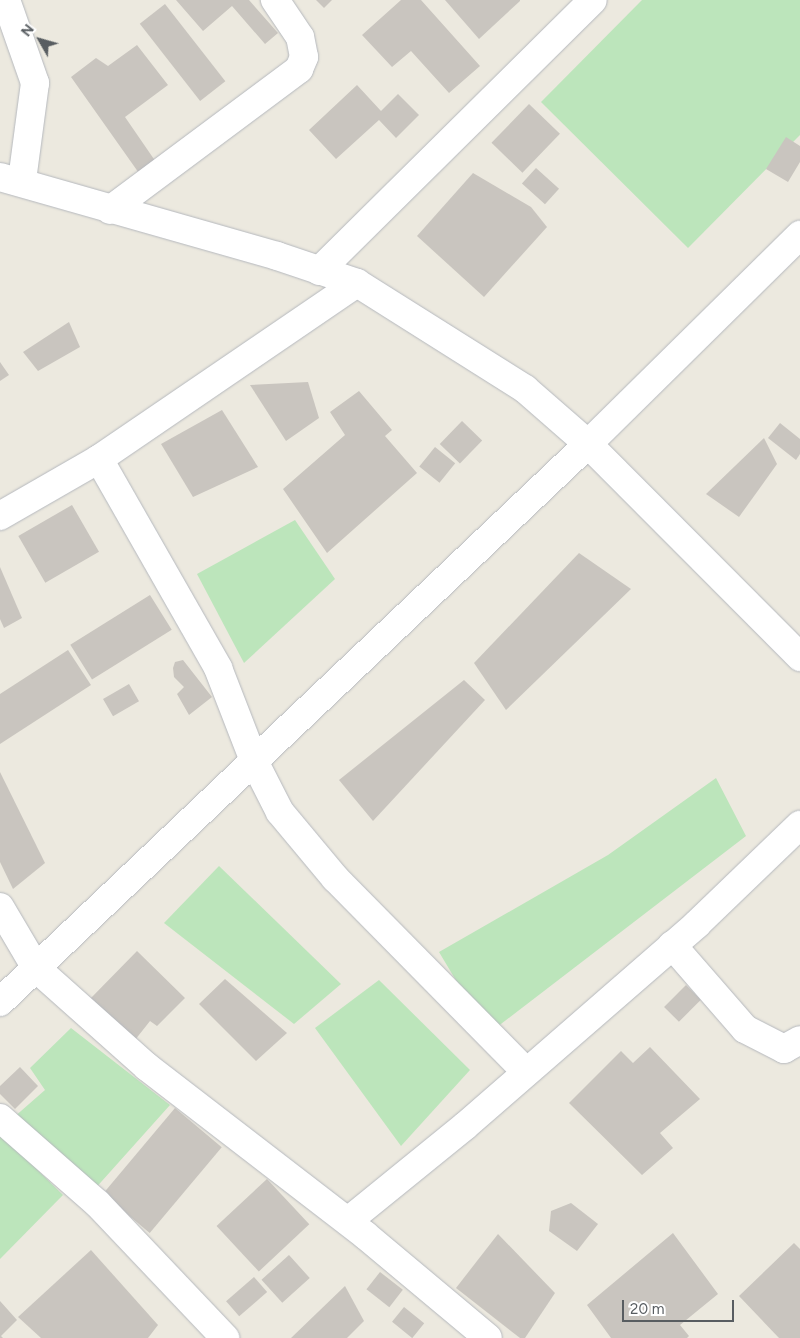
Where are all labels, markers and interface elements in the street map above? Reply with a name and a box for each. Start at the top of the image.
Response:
north arrow [15,15,65,65]
text: N [18,21,38,40]
scale bar [625,1290,738,1322]
text: 20 m [630,1300,664,1318]

